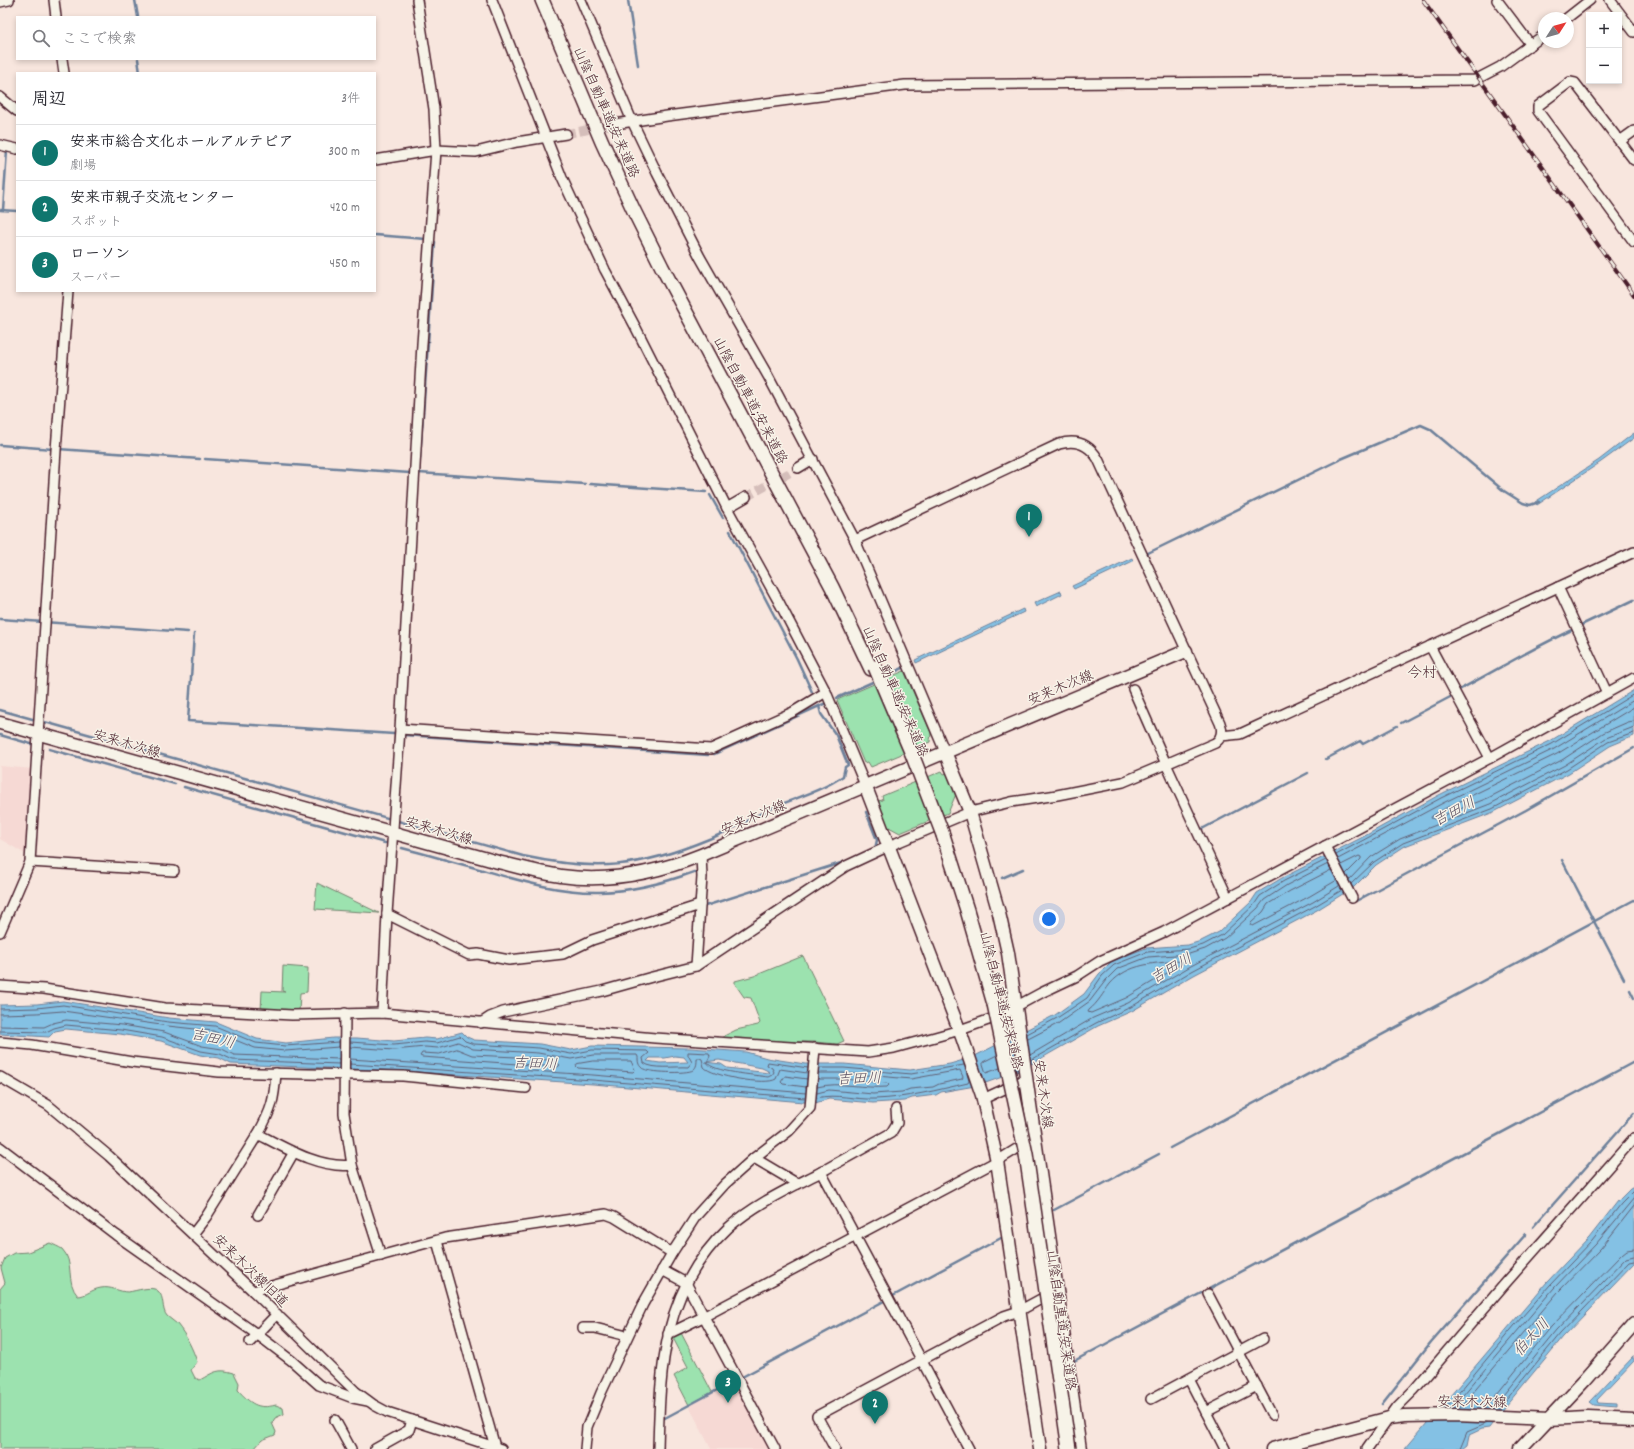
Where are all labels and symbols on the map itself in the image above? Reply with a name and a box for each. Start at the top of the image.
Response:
north arrow [1538,12,1574,48]
street label: 山陰自動車道;安来道路 [567,44,643,182]
street label: 山陰自動車道;安来道路 [707,333,791,468]
pin: 1 [1016,504,1042,537]
street label: 山陰自動車道;安来道路 [856,623,932,761]
district label: 今村 [1407,663,1437,685]
street label: 安来木次線 [1025,666,1097,712]
street label: 安来木次線 [90,726,163,764]
water label: 吉田川 [1430,792,1480,833]
street label: 安来木次線 [718,796,790,842]
street label: 安来木次線 [402,813,475,851]
your location [1039,909,1059,929]
street label: 山陰自動車道;安来道路 [973,929,1027,1072]
water label: 吉田川 [1147,949,1197,991]
water label: 吉田川 [188,1024,237,1056]
water label: 吉田川 [512,1053,558,1077]
street label: 安来木次線 [1027,1058,1057,1130]
water label: 吉田川 [836,1068,882,1092]
street label: 安来木次線旧道 [207,1230,292,1313]
street label: 山陰自動車道;安来道路 [1040,1248,1080,1392]
water label: 伯太川 [1509,1314,1556,1362]
pin: 3 [715,1370,741,1403]
pin: 2 [862,1391,888,1424]
street label: 安来木次線 [1437,1392,1507,1414]

